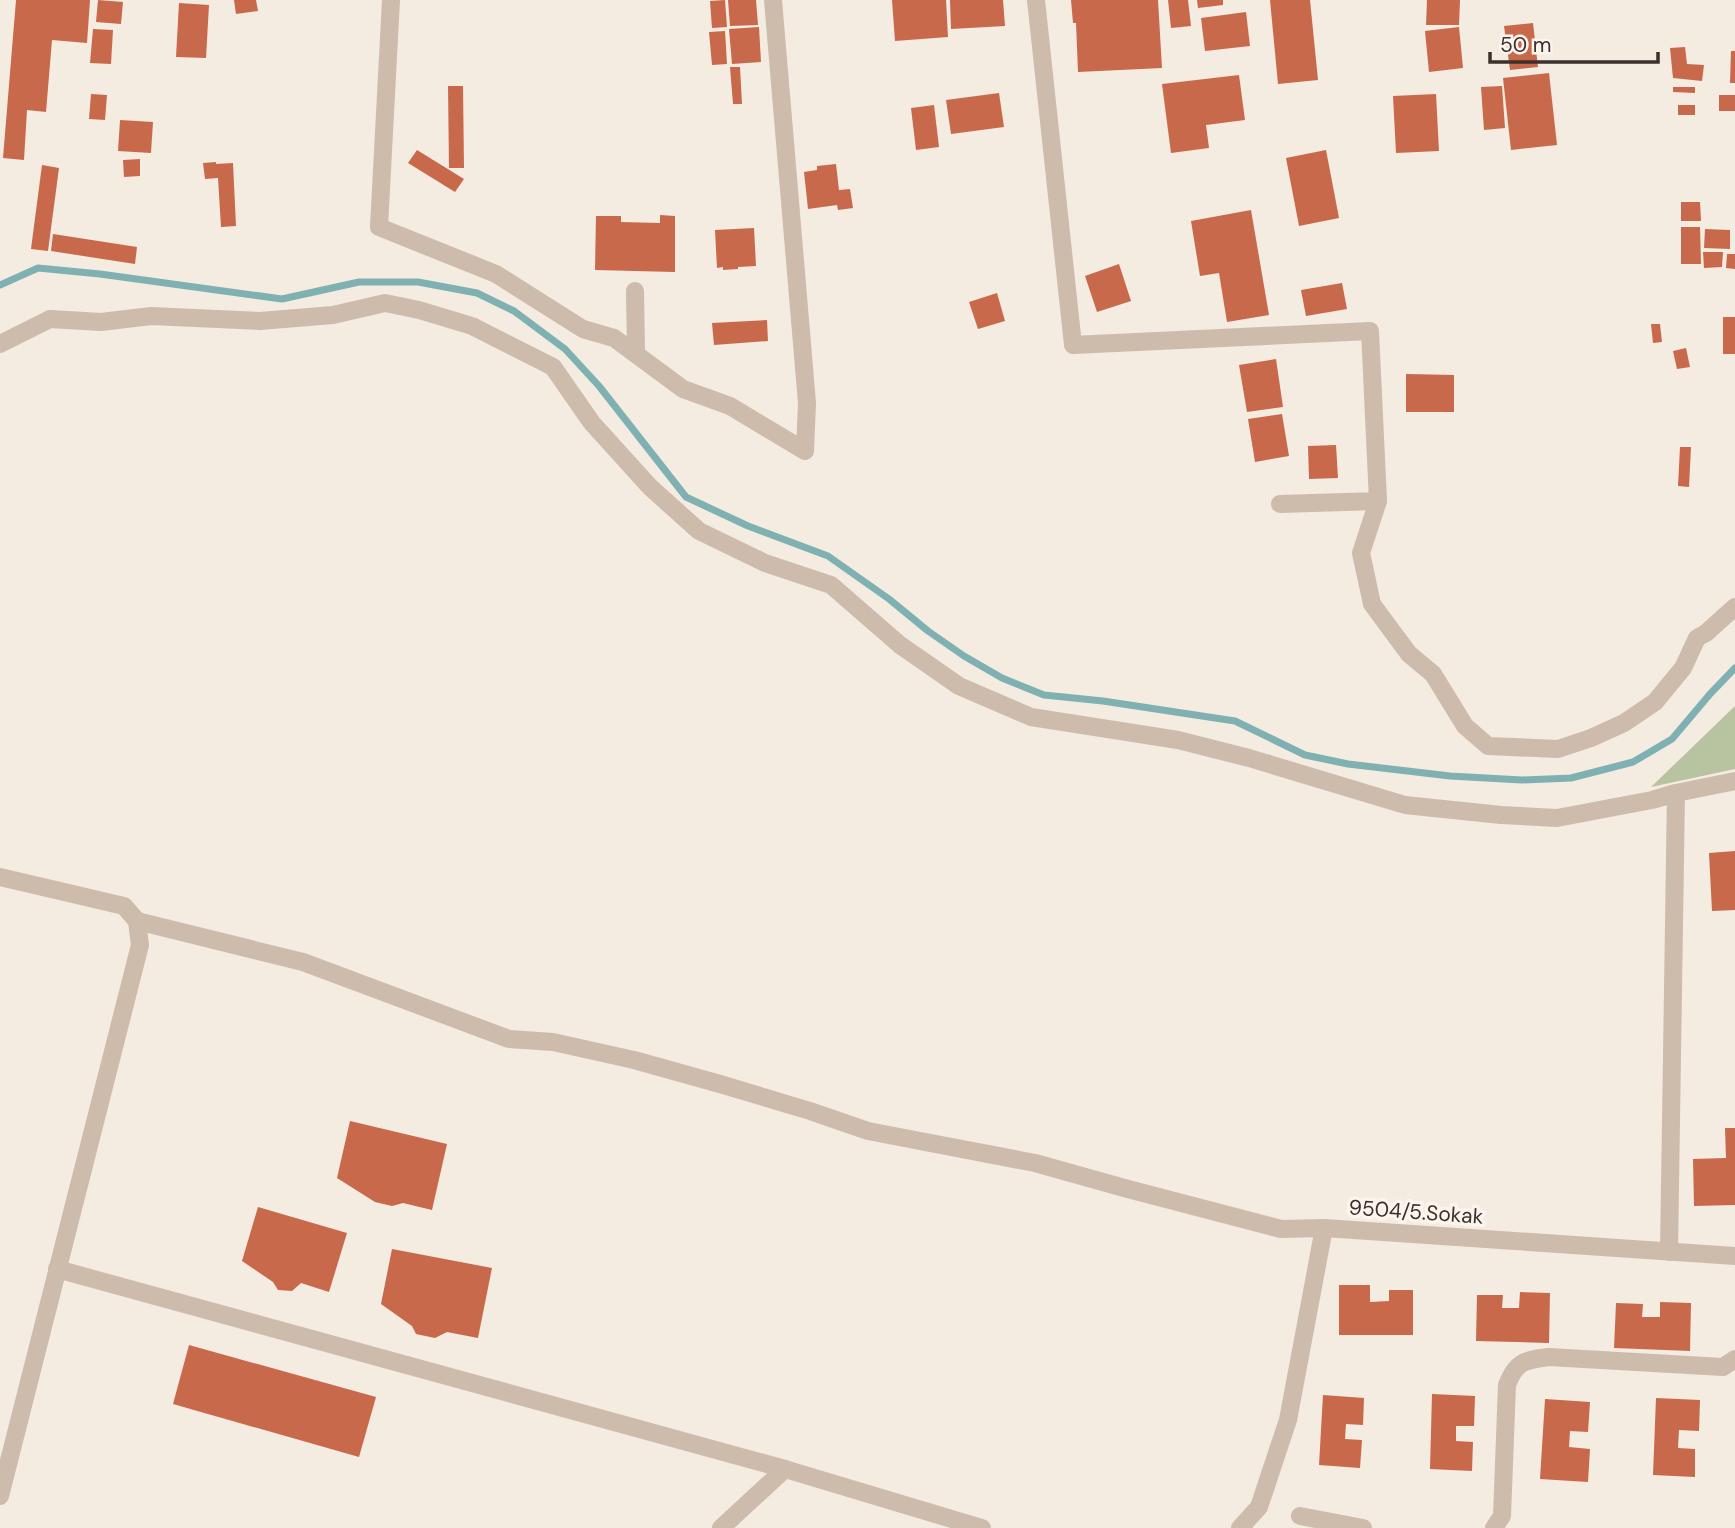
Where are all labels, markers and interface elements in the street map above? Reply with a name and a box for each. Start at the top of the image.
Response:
scale bar [1490,21,1658,65]
text: 50 m [1500,31,1551,59]
street label: 9504/5.Sokak [1348,1193,1485,1231]

